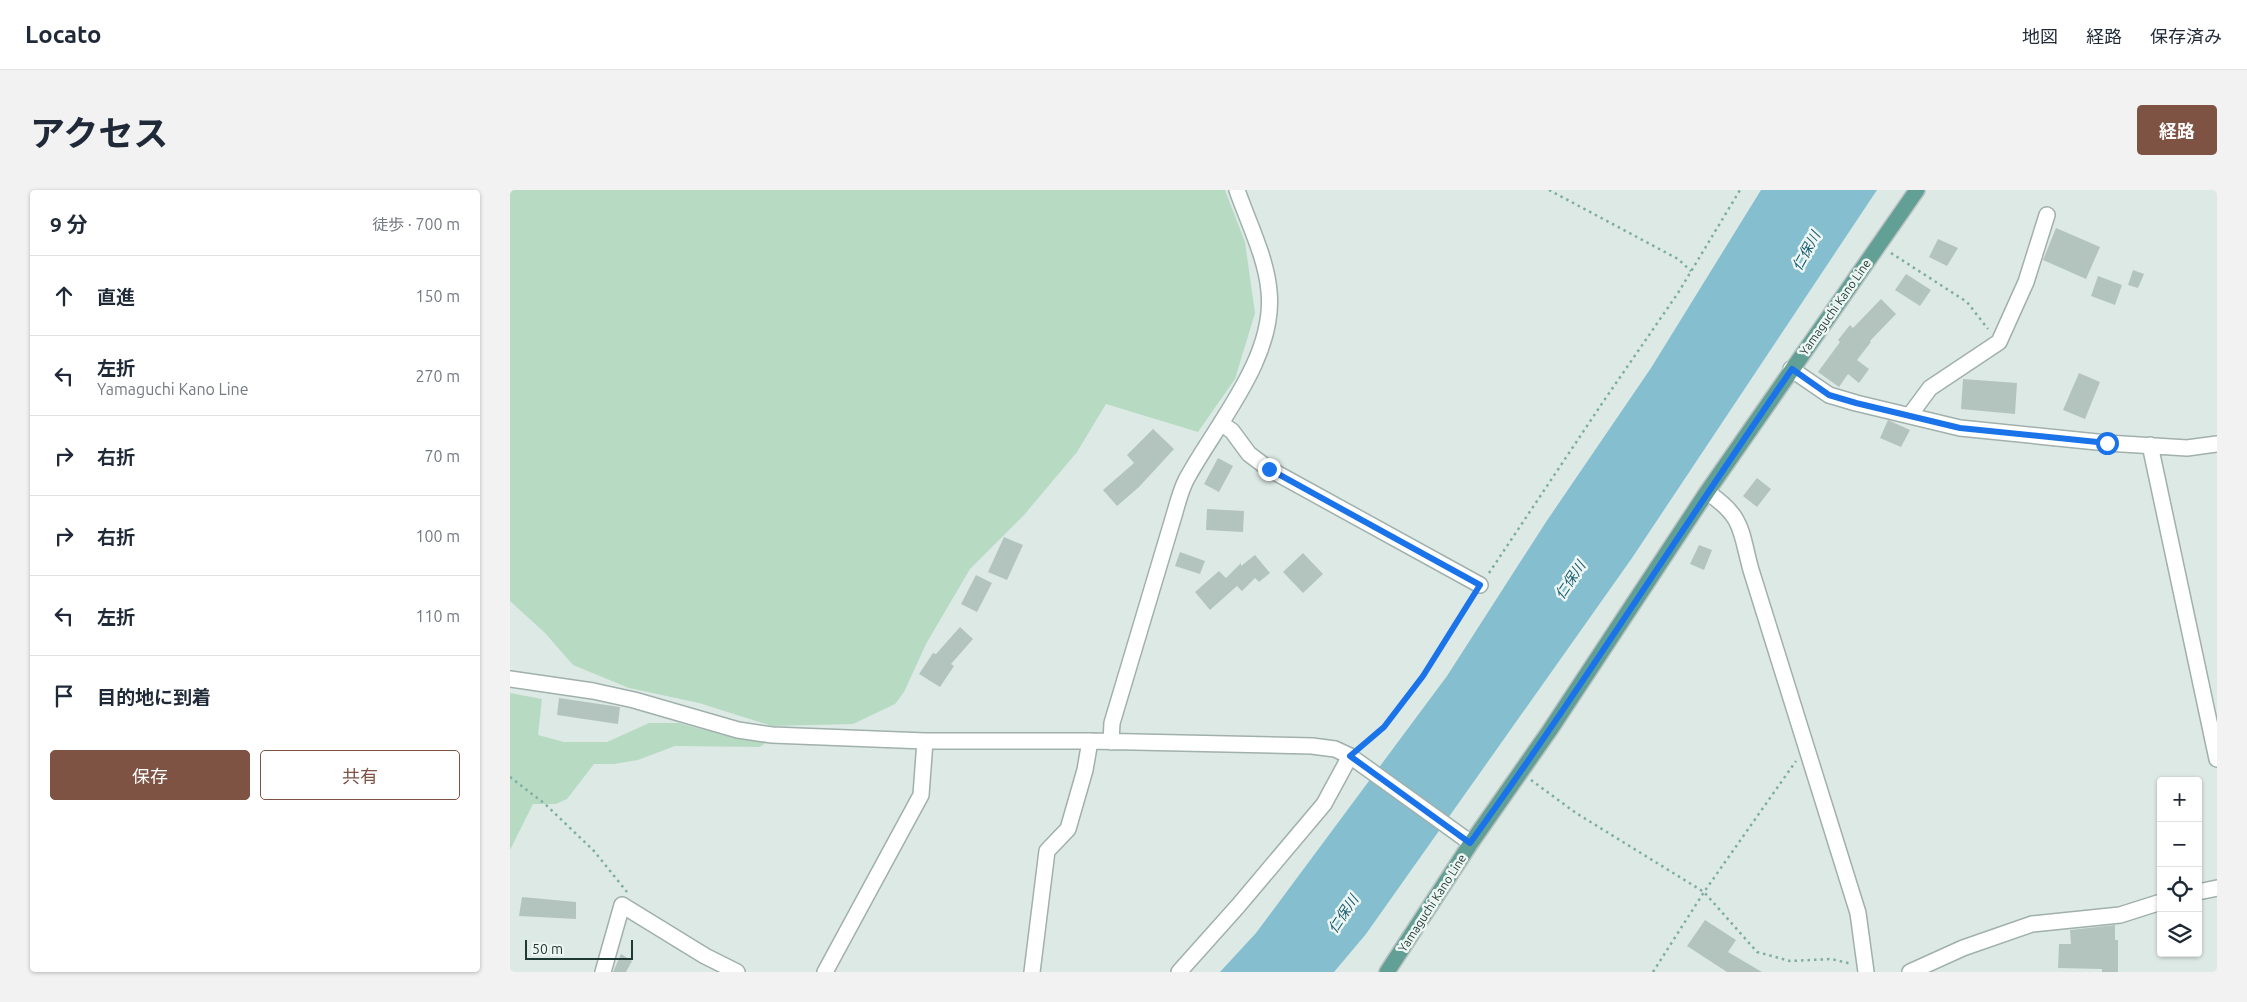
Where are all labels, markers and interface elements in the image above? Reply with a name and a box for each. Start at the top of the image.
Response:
text: Locato [25,21,101,48]
text: 地図 [2022,26,2058,46]
text: 経路 [2086,26,2122,46]
text: 保存済み [2150,26,2222,46]
button: 経路 [2137,105,2217,155]
text: アクセス [30,113,168,153]
text: 9 分 [50,212,88,236]
text: 徒歩 · 700 m [372,215,460,233]
water label: 仁保川 [1789,227,1824,273]
street label: Yamaguchi Kano Line [1797,257,1873,357]
icon: ahead [50,282,78,310]
text: 直進 [97,286,135,308]
text: 150 m [415,287,460,305]
text: 左折 [97,357,135,379]
icon: left [50,362,78,390]
text: 270 m [415,367,460,385]
text: Yamaguchi Kano Line [97,380,249,398]
route start [2096,432,2119,455]
icon: right [50,442,78,470]
text: 右折 [97,446,135,468]
text: 70 m [424,447,460,465]
route end [1258,458,1281,481]
icon: right [50,522,78,550]
text: 右折 [97,526,135,548]
text: 100 m [415,527,460,545]
water label: 仁保川 [1552,556,1589,602]
icon: left [50,602,78,630]
text: 左折 [97,606,135,628]
text: 110 m [415,607,460,625]
icon: arrive [50,682,78,710]
text: 目的地に到着 [97,686,211,708]
button: 保存 [50,750,250,800]
button: 共有 [260,750,460,800]
map controls [2157,777,2202,957]
button: + [2157,777,2202,822]
button: − [2157,822,2202,867]
street label: Yamaguchi Kano Line [1396,852,1468,954]
button: locate [2157,867,2202,912]
water label: 仁保川 [1325,890,1362,936]
button: layers [2157,912,2202,957]
scale bar [525,937,632,960]
text: 50 m [532,941,563,957]

